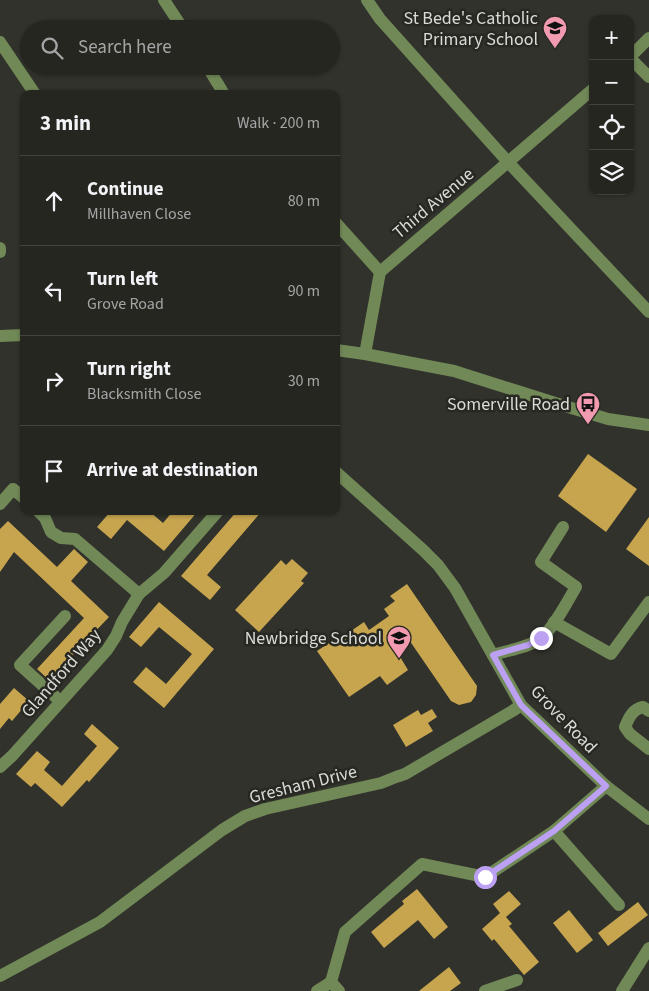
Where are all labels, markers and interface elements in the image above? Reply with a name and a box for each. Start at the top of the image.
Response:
place label: St Bede's Catholic Primary School [403,6,538,52]
school or university icon: St Bede's Catholic Primary School [542,15,568,49]
map controls [589,15,634,195]
button: + [589,15,634,60]
search box [20,20,340,75]
icon: search [38,34,66,62]
text: Search here [78,34,172,61]
button: − [589,60,634,105]
button: locate [589,105,634,150]
text: 3 min [40,108,91,138]
text: Walk · 200 m [237,112,320,134]
button: layers [589,150,634,195]
street label: Third Avenue [387,162,479,245]
text: Continue [87,176,164,203]
icon: ahead [40,187,68,215]
text: 80 m [288,190,320,212]
text: Millhaven Close [87,203,191,225]
text: Turn left [87,266,158,293]
icon: left [40,277,68,305]
text: 90 m [288,280,320,302]
text: Grove Road [87,293,164,315]
text: Turn right [87,356,171,383]
icon: right [40,367,68,395]
text: 30 m [288,370,320,392]
text: Blacksmith Close [87,383,201,405]
bus stop icon: Somerville Road [575,391,601,425]
place label: Somerville Road [447,392,570,417]
icon: arrive [40,457,68,485]
text: Arrive at destination [87,457,258,484]
street label: Glandford Way [16,623,107,723]
school or university icon: Newbridge School [386,625,412,659]
place label: Newbridge School [245,626,382,651]
route end [530,627,553,650]
street label: Grove Road [525,680,603,759]
street label: Gresham Drive [247,759,360,810]
route start [474,866,497,889]

